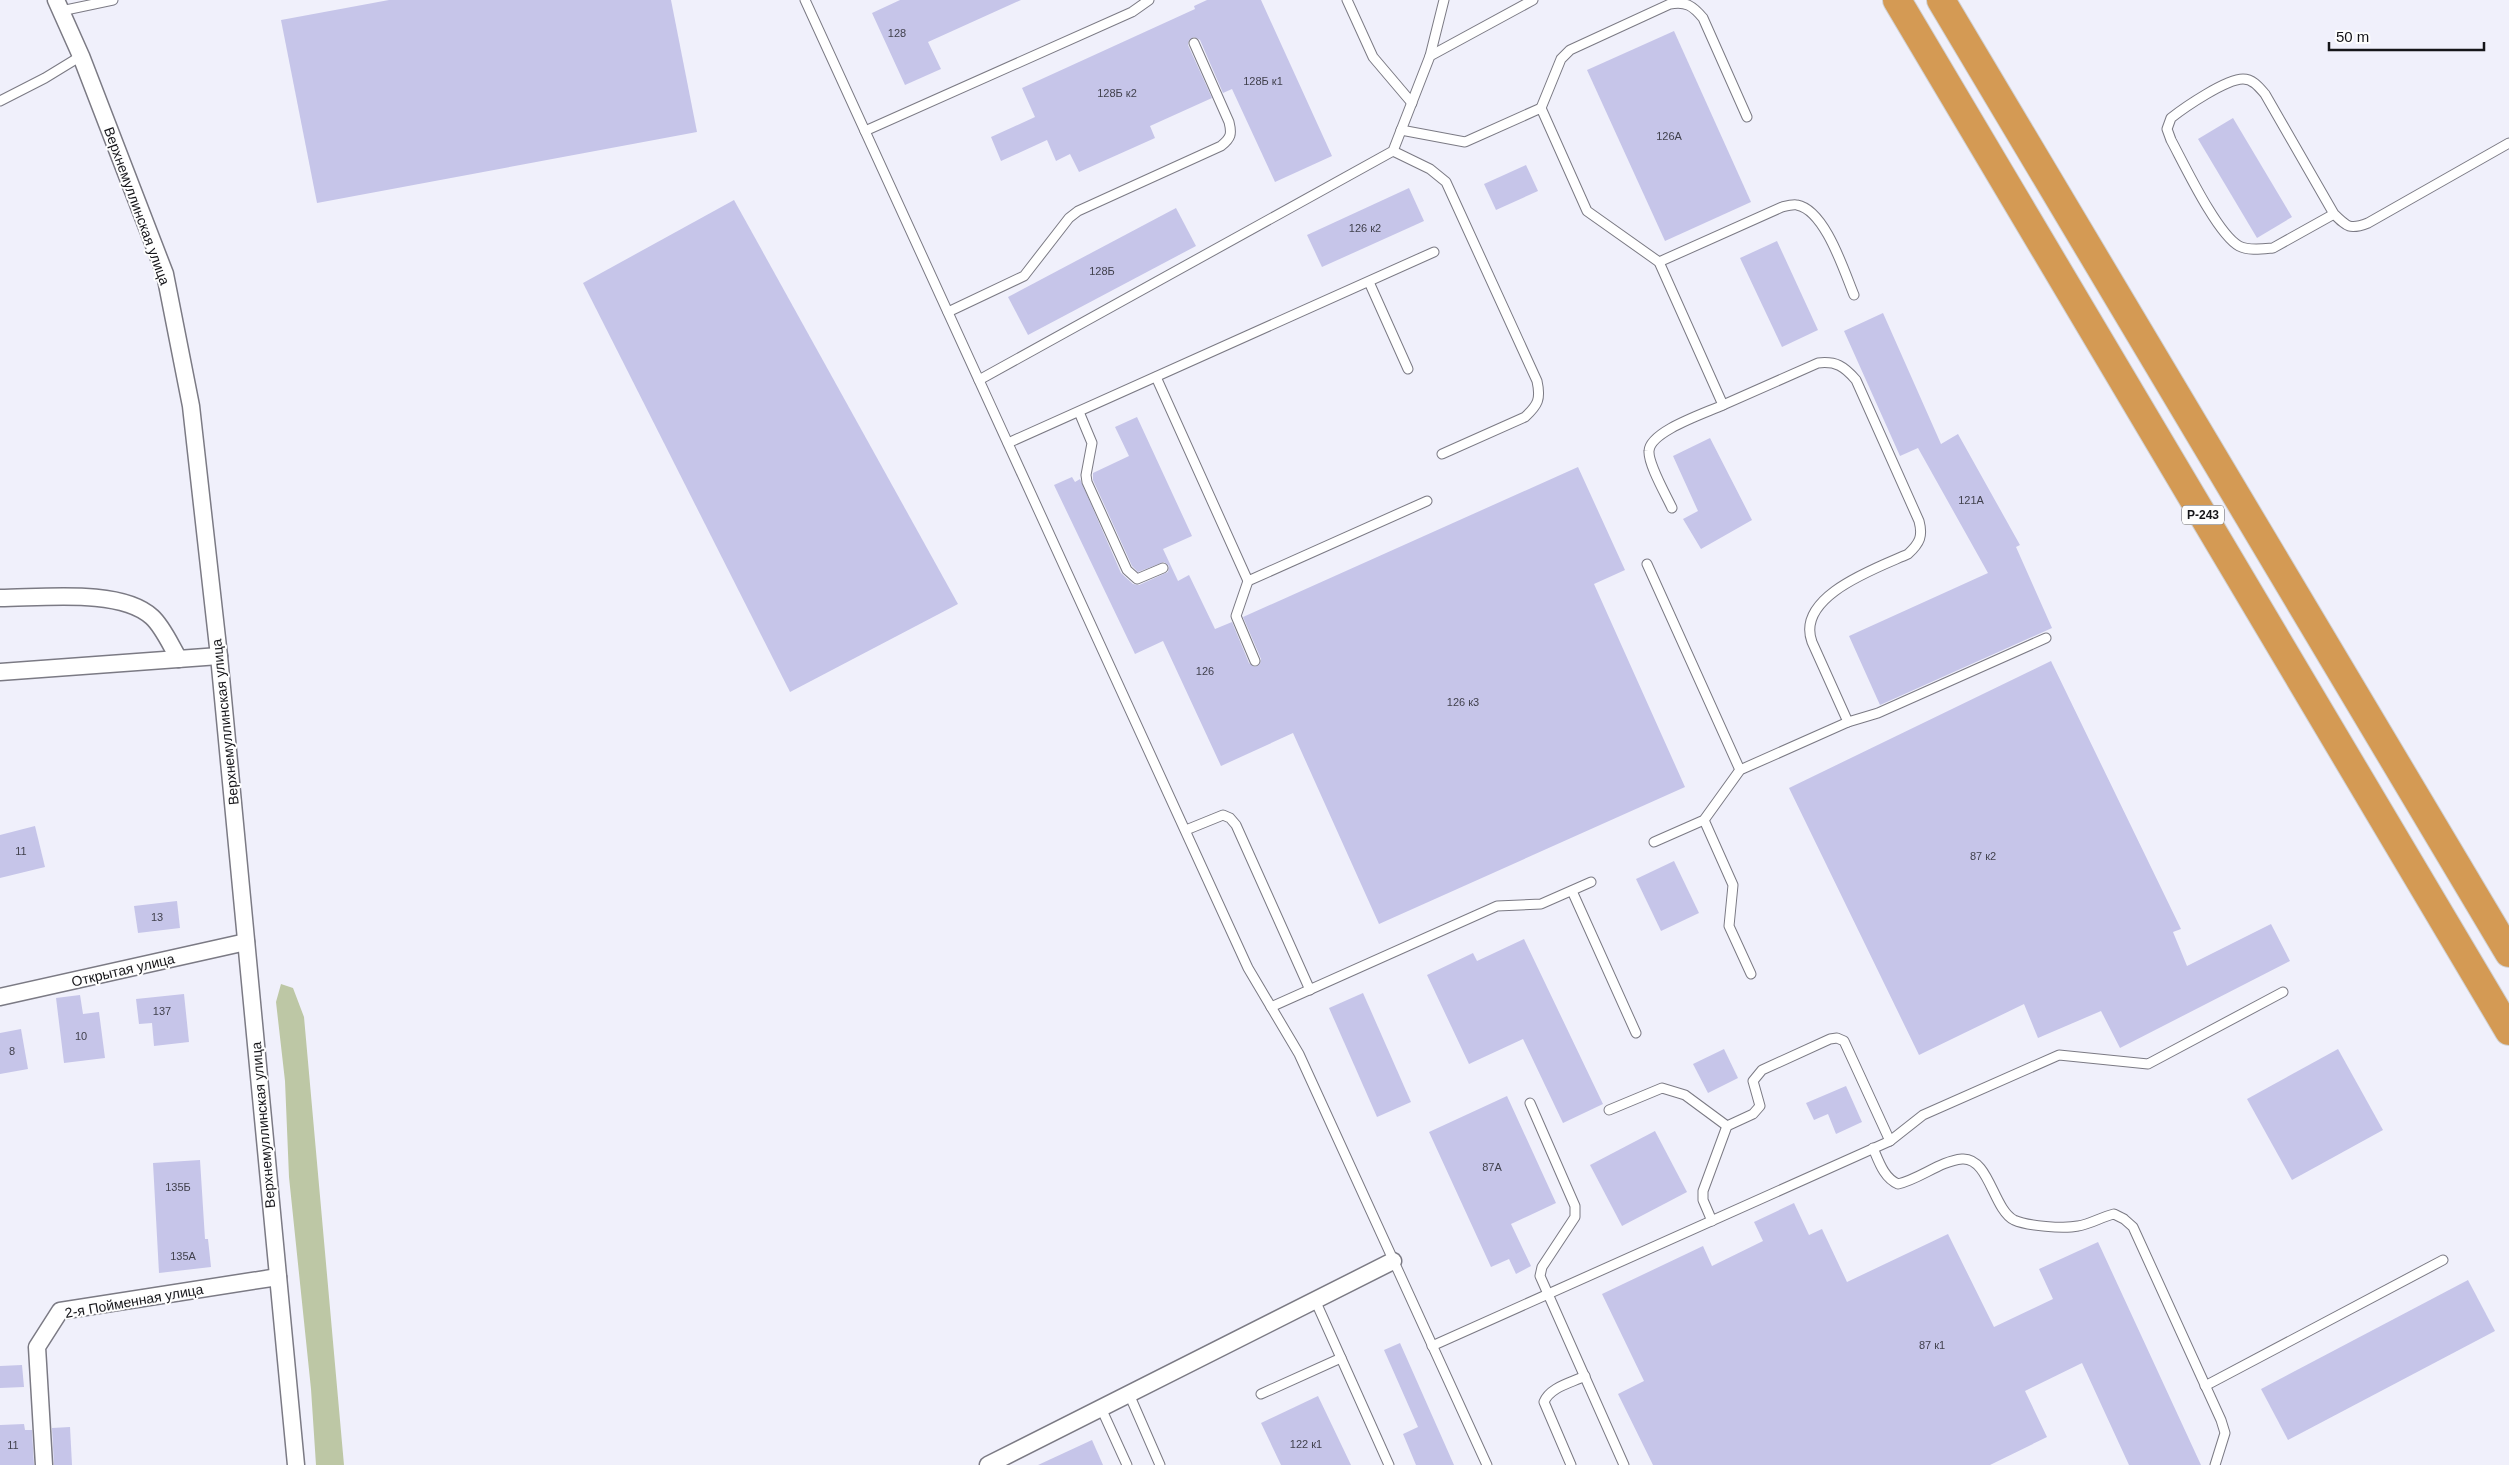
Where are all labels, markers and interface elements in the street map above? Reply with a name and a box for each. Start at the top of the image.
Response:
scale bar [2329,20,2484,52]
house number: 128 [888,27,906,39]
text: 50 m [2336,28,2369,45]
house number: 128Б к1 [1243,75,1283,87]
house number: 128Б к2 [1097,87,1137,99]
street label: Верхнемуллинская улица [101,125,173,287]
house number: 126А [1656,130,1683,142]
house number: 126 к2 [1349,222,1381,234]
house number: 128Б [1089,265,1115,277]
house number: 121А [1958,494,1985,506]
road number: Р-243 [2182,506,2224,524]
street label: Верхнемуллинская улица [208,638,242,806]
house number: 126 [1196,665,1214,677]
house number: 126 к3 [1447,696,1479,708]
house number: 11 [15,845,27,857]
house number: 87 к2 [1970,850,1996,862]
house number: 13 [151,911,163,923]
street label: Открытая улица [70,950,176,990]
house number: 137 [153,1005,171,1017]
house number: 10 [75,1030,87,1042]
street label: Верхнемуллинская улица [248,1041,278,1209]
house number: 8 [9,1045,15,1057]
house number: 87А [1482,1161,1502,1173]
house number: 135Б [165,1181,191,1193]
house number: 135А [170,1250,197,1262]
street label: 2-я Пойменная улица [64,1281,205,1321]
house number: 87 к1 [1919,1339,1945,1351]
house number: 122 к1 [1290,1438,1322,1450]
house number: 11 [7,1439,19,1451]

